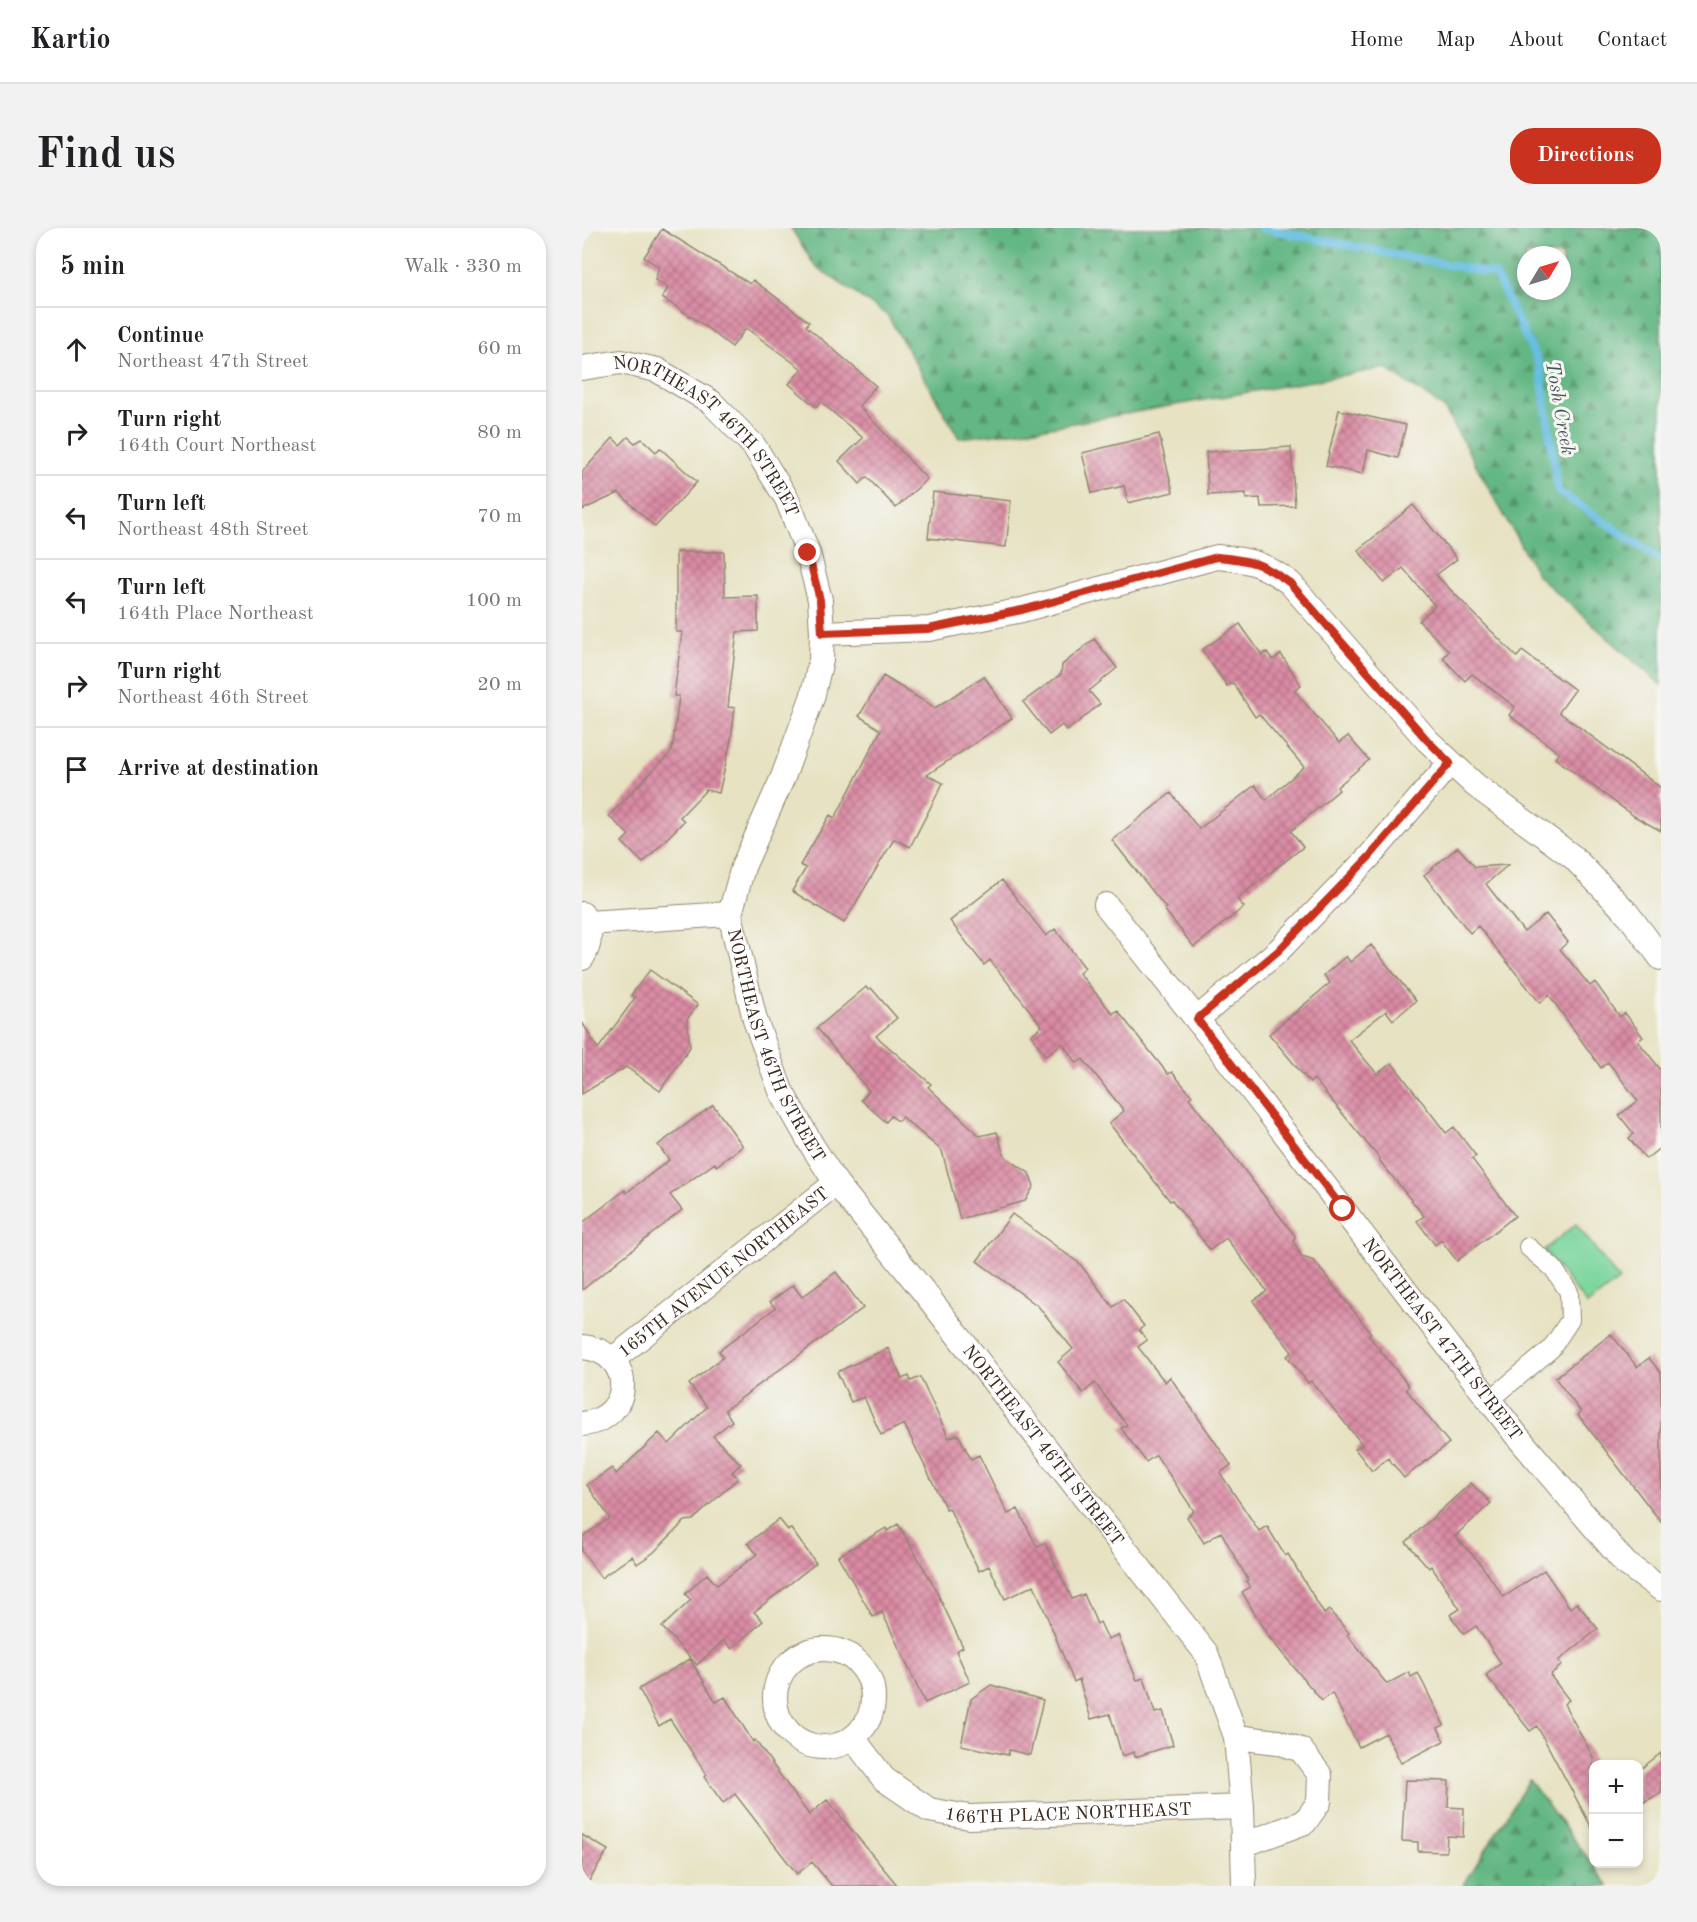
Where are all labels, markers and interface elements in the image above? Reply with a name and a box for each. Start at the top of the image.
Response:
text: Kartio [30,27,111,55]
text: Home [1350,30,1403,51]
text: Map [1436,30,1475,51]
text: About [1508,30,1564,51]
text: Contact [1597,30,1667,51]
button: Directions [1510,128,1661,184]
text: Find us [36,135,175,177]
north arrow [1517,246,1571,300]
text: 5 min [60,254,125,280]
text: Walk · 330 m [403,257,522,277]
text: Continue [117,325,204,347]
icon: ahead [60,333,93,366]
text: 60 m [477,339,522,359]
text: Northeast 47th Street [117,352,308,372]
street label: NORTHEAST 46TH STREET [612,353,801,519]
water label: Tosh Creek [1541,360,1577,457]
text: Turn right [117,409,221,431]
icon: right [60,417,93,450]
text: 80 m [477,423,522,443]
text: 164th Court Northeast [117,436,316,456]
text: Turn left [117,493,206,515]
icon: left [60,501,93,534]
text: 70 m [477,507,522,527]
text: Northeast 48th Street [117,520,308,540]
route end [794,539,820,565]
text: Turn left [117,577,206,599]
icon: left [60,585,93,618]
text: 100 m [466,591,522,611]
text: 164th Place Northeast [117,604,314,624]
text: Turn right [117,661,221,683]
icon: right [60,669,93,702]
text: 20 m [477,675,522,695]
text: Northeast 46th Street [117,688,308,708]
icon: arrive [60,753,93,786]
text: Arrive at destination [117,758,319,780]
street label: NORTHEAST 46TH STREET [724,927,828,1166]
street label: 165TH AVENUE NORTHEAST [615,1184,833,1361]
route start [1329,1195,1355,1221]
street label: NORTHEAST 47TH STREET [1359,1235,1525,1444]
street label: NORTHEAST 46TH STREET [959,1342,1127,1549]
map controls [1589,1760,1643,1868]
button: + [1589,1760,1643,1814]
street label: 166TH PLACE NORTHEAST [944,1801,1192,1827]
button: − [1589,1814,1643,1868]

